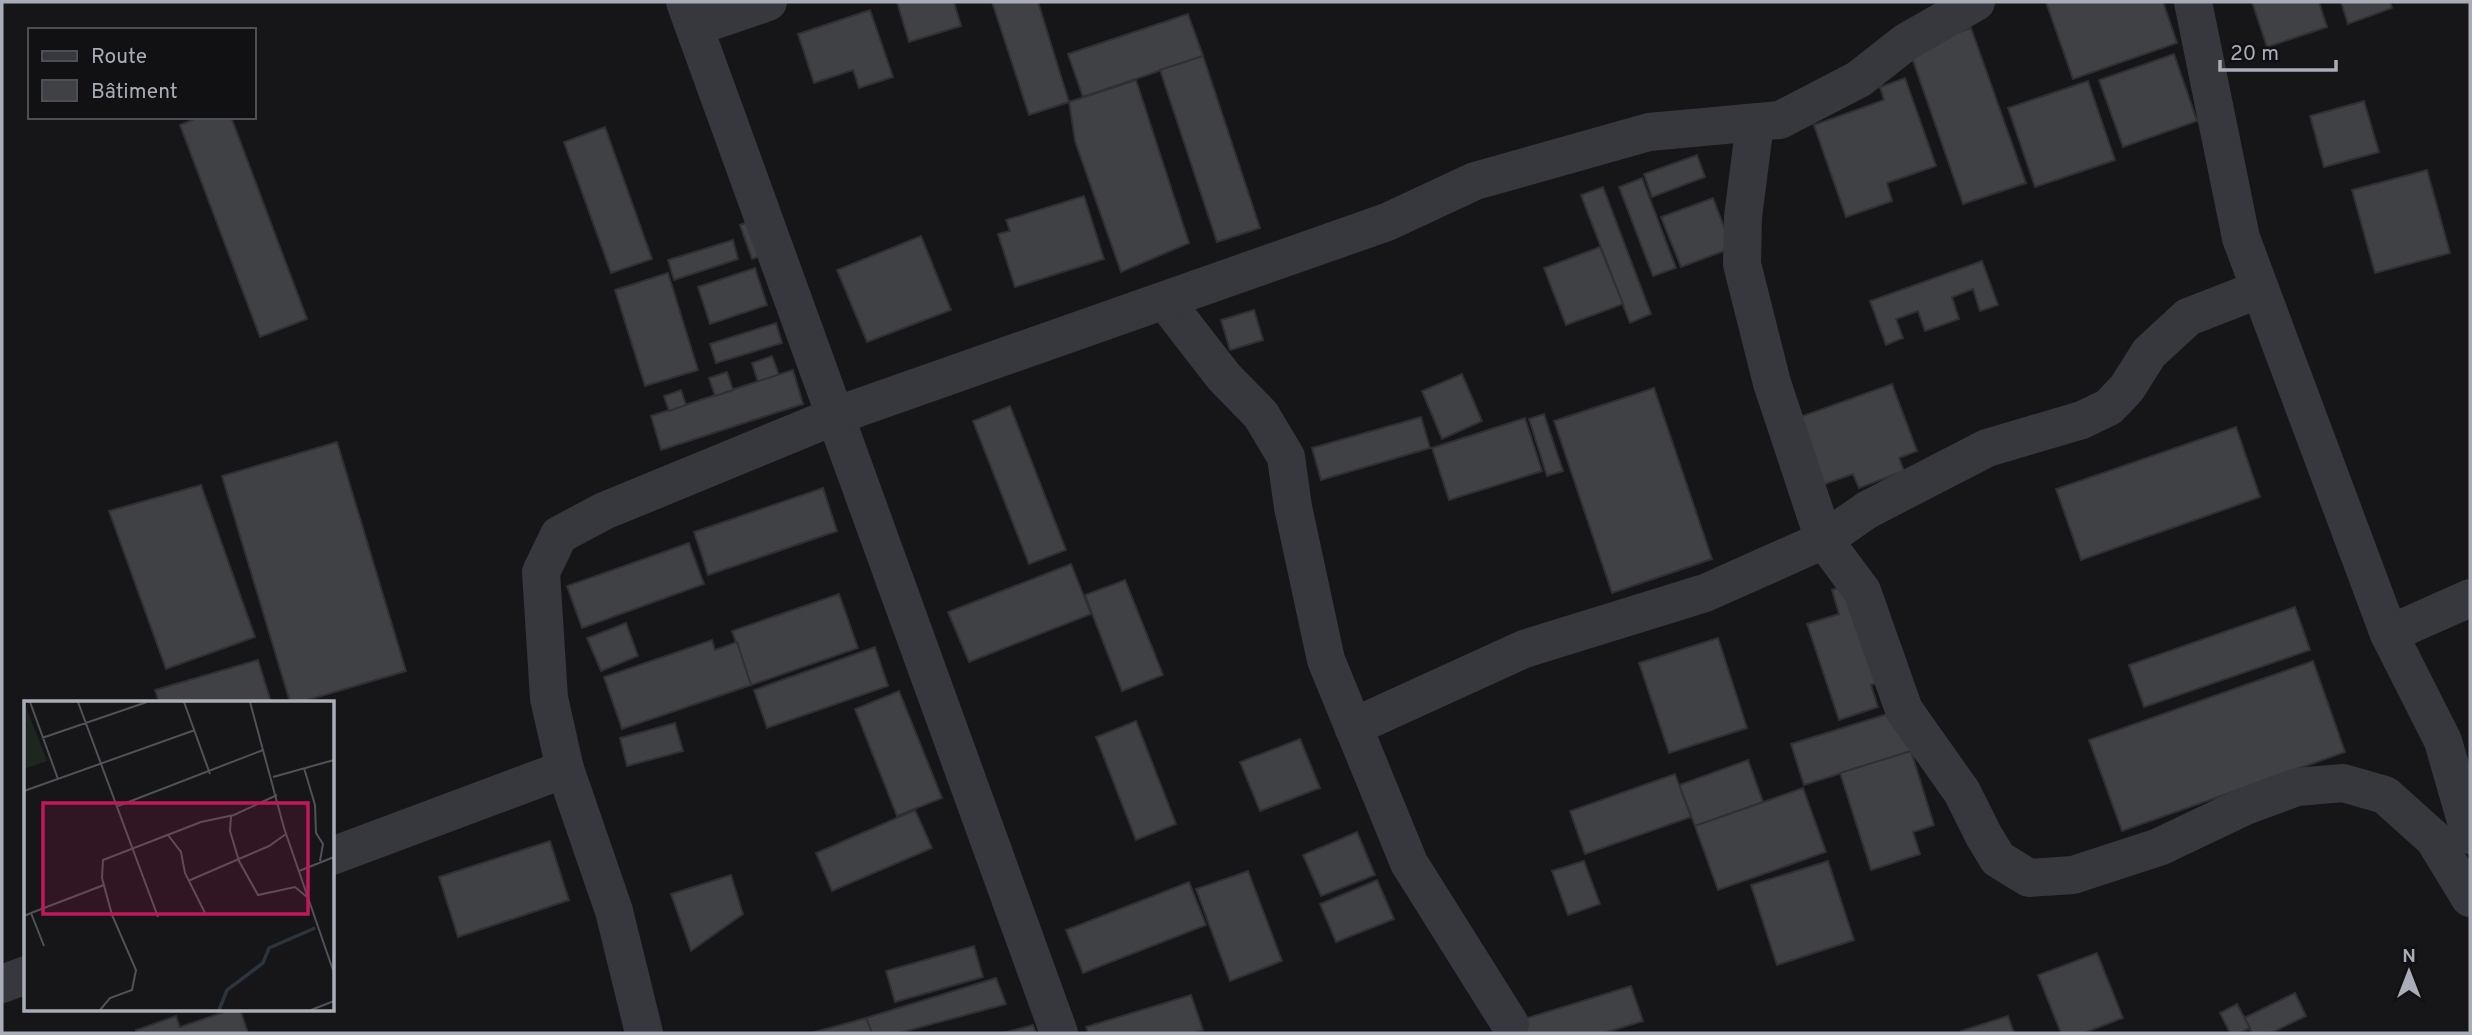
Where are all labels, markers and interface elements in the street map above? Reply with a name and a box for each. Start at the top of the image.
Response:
legend [28,28,256,119]
scale bar [2220,28,2336,72]
text: 20 m [2230,41,2279,68]
text: Route [91,44,147,71]
text: Bâtiment [91,79,178,106]
inset map [24,701,334,1010]
north arrow [2374,937,2444,1007]
text: N [2402,945,2416,969]

